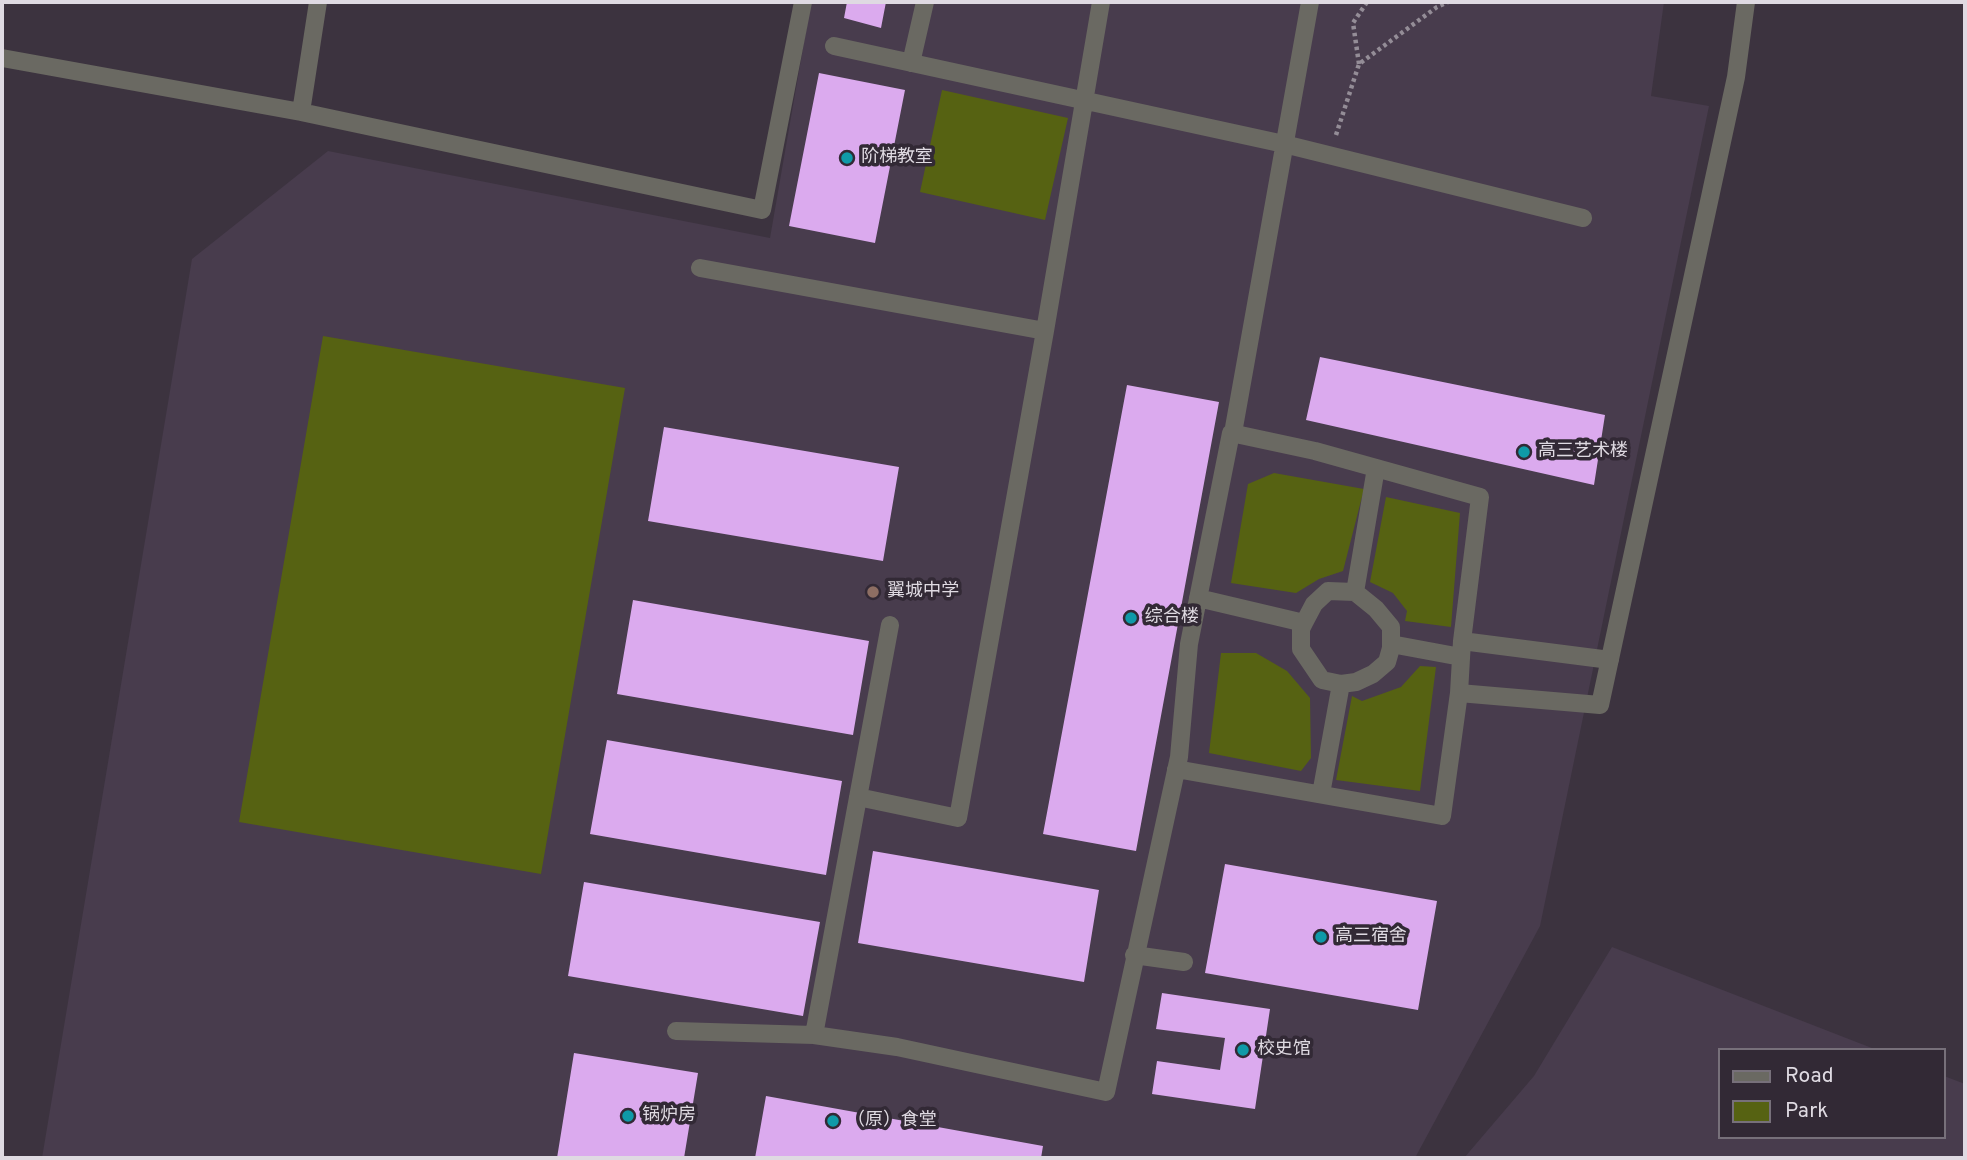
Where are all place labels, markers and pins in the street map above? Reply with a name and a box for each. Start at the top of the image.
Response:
place label: 阶梯教室 [861,147,933,169]
marker: 阶梯教室 [839,150,855,166]
place label: 高三艺术楼 [1538,441,1628,463]
marker: 高三艺术楼 [1516,444,1532,460]
place label: 翼城中学 [887,581,959,603]
marker: 翼城中学 [865,584,881,600]
place label: 综合楼 [1145,607,1199,629]
marker: 综合楼 [1123,610,1139,626]
place label: 高三宿舍 [1335,926,1407,948]
marker: 高三宿舍 [1313,929,1329,945]
place label: 校史馆 [1257,1039,1311,1061]
marker: 校史馆 [1235,1042,1251,1058]
place label: 锅炉房 [642,1105,696,1127]
marker: 锅炉房 [620,1108,636,1124]
place label: （原）食堂 [847,1110,937,1132]
marker: （原）食堂 [825,1113,841,1129]

